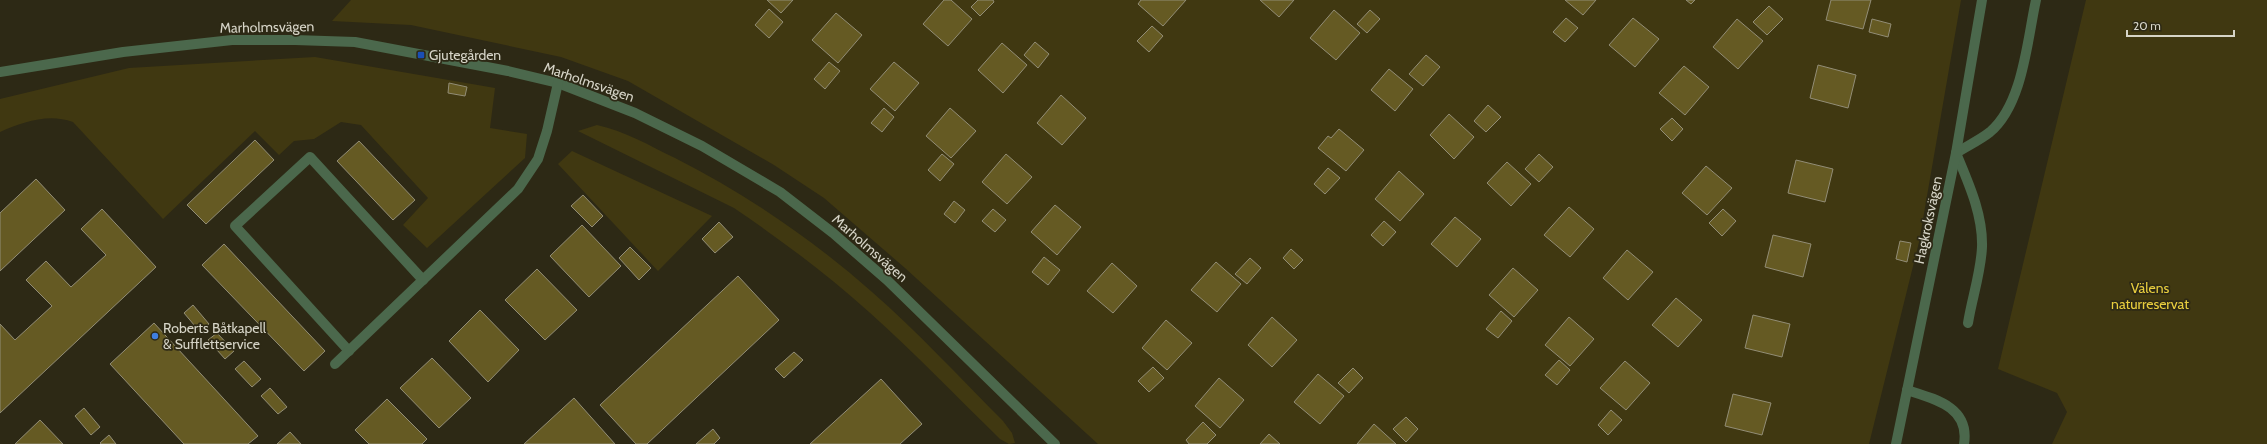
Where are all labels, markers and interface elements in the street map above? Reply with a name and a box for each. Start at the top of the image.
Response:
scale bar [2127,12,2234,38]
street label: Marholmsvägen [220,17,315,37]
text: 20 m [2133,18,2161,33]
place label: Gjutegården [429,46,501,64]
marker: Gjutegården [416,50,426,60]
street label: Marholmsvägen [541,58,637,106]
street label: Hagkroksvägen [1910,174,1946,266]
street label: Marholmsvägen [828,210,912,286]
park label: Välens naturreservat [2111,279,2189,313]
place label: Roberts Båtkapell & Sufflettservice [163,319,267,353]
marker: Roberts Båtkapell & Sufflettservice [150,331,160,341]

